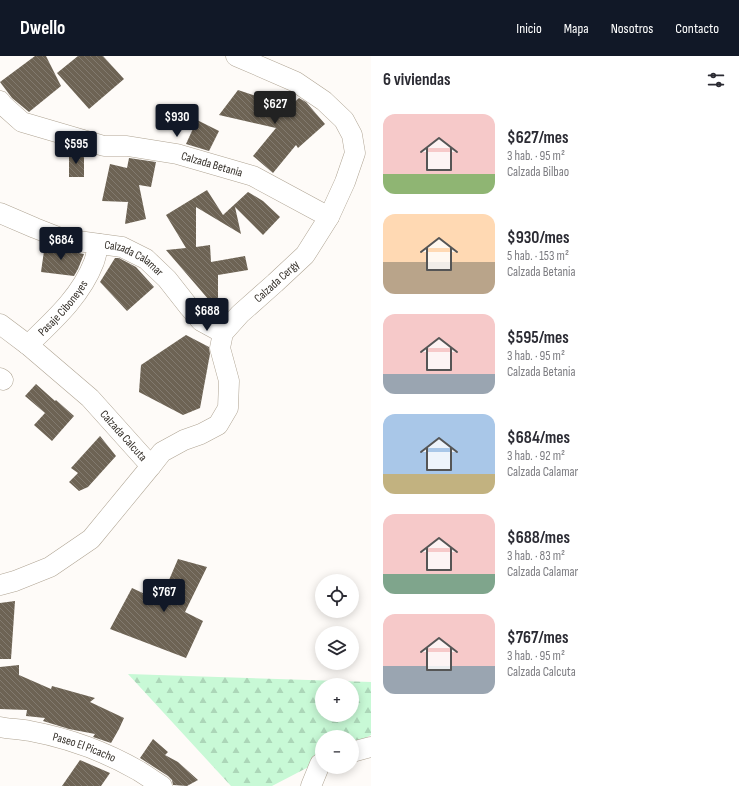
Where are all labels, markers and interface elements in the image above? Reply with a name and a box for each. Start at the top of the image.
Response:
text: Dwello [20,17,65,40]
text: Inicio [516,20,542,37]
text: Mapa [564,20,589,37]
text: Nosotros [611,20,653,37]
text: Contacto [675,20,719,37]
icon: filters [705,69,727,91]
text: 6 viviendas [383,70,451,90]
pin: $627 [251,91,299,125]
text: $627 [263,96,287,112]
pin: $930 [153,104,201,138]
text: $930 [165,109,189,125]
text: $627/mes [507,128,569,148]
icon: home [415,130,463,178]
pin: $595 [52,131,100,165]
text: $595 [64,136,88,152]
text: 3 hab. · 95 m² [507,148,565,164]
street label: Calzada Betania [179,149,245,181]
text: Calzada Bilbao [507,164,569,180]
pin: $684 [37,227,85,261]
text: $930/mes [507,228,570,248]
icon: home [415,230,463,278]
text: $684 [48,232,74,248]
street label: Calzada Calamar [103,238,167,280]
text: 5 hab. · 153 m² [507,248,569,264]
street label: Calzada Cergy [251,257,303,306]
text: Calzada Betania [507,264,576,280]
street label: Pasaje Ciboneyes [35,278,91,339]
pin: $688 [183,298,231,332]
text: $688 [194,303,220,319]
text: $595/mes [507,328,569,348]
icon: home [415,330,463,378]
text: 3 hab. · 95 m² [507,348,565,364]
text: Calzada Betania [507,364,576,380]
street label: Calzada Calcuta [97,407,150,465]
text: $684/mes [507,428,570,448]
icon: home [415,430,463,478]
text: 3 hab. · 92 m² [507,448,565,464]
text: Calzada Calamar [507,464,578,480]
text: $688/mes [507,528,570,548]
icon: home [415,530,463,578]
text: 3 hab. · 83 m² [507,548,565,564]
text: Calzada Calamar [507,564,578,580]
map controls [315,574,359,774]
button: locate [315,574,359,618]
pin: $767 [140,579,188,613]
text: $767 [152,584,176,600]
button: layers [315,626,359,670]
text: $767/mes [507,628,568,648]
icon: home [415,630,463,678]
text: 3 hab. · 95 m² [507,648,565,664]
text: Calzada Calcuta [507,664,576,680]
button: + [315,678,359,722]
street label: Paseo El Picacho [51,729,118,766]
button: − [315,730,359,774]

